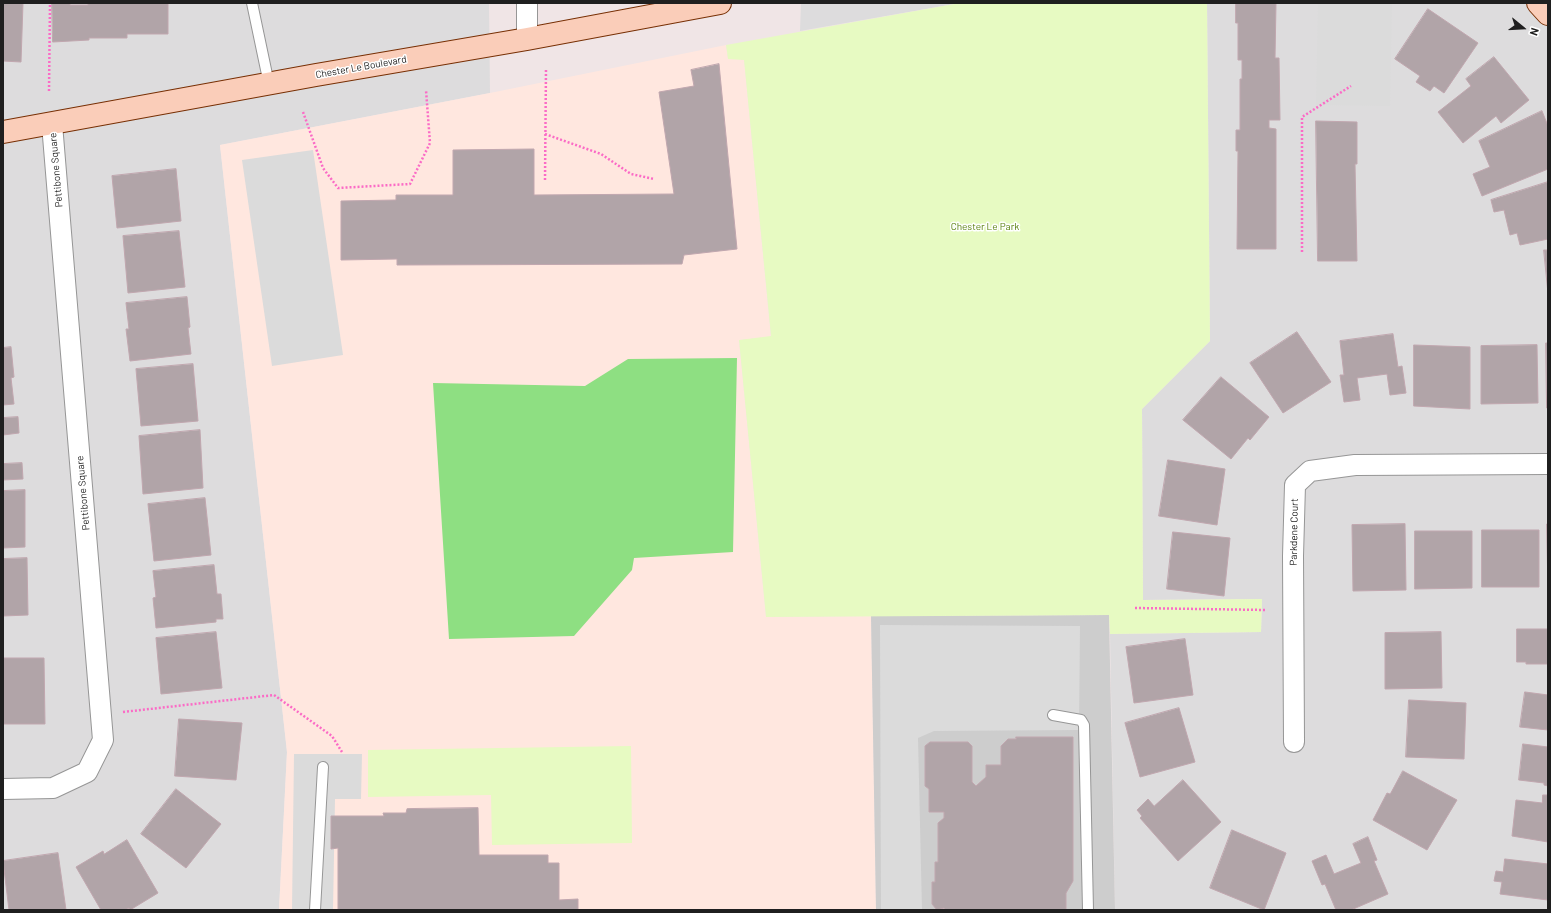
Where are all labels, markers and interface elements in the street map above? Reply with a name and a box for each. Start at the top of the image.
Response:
north arrow [1503,8,1543,48]
text: N [1528,26,1542,37]
street label: Chester Le Boulevard [315,53,407,81]
street label: Pettibone Square [47,132,65,208]
park label: Chester Le Park [951,221,1019,233]
street label: Pettibone Square [74,455,92,531]
street label: Parkdene Court [1287,498,1301,566]

